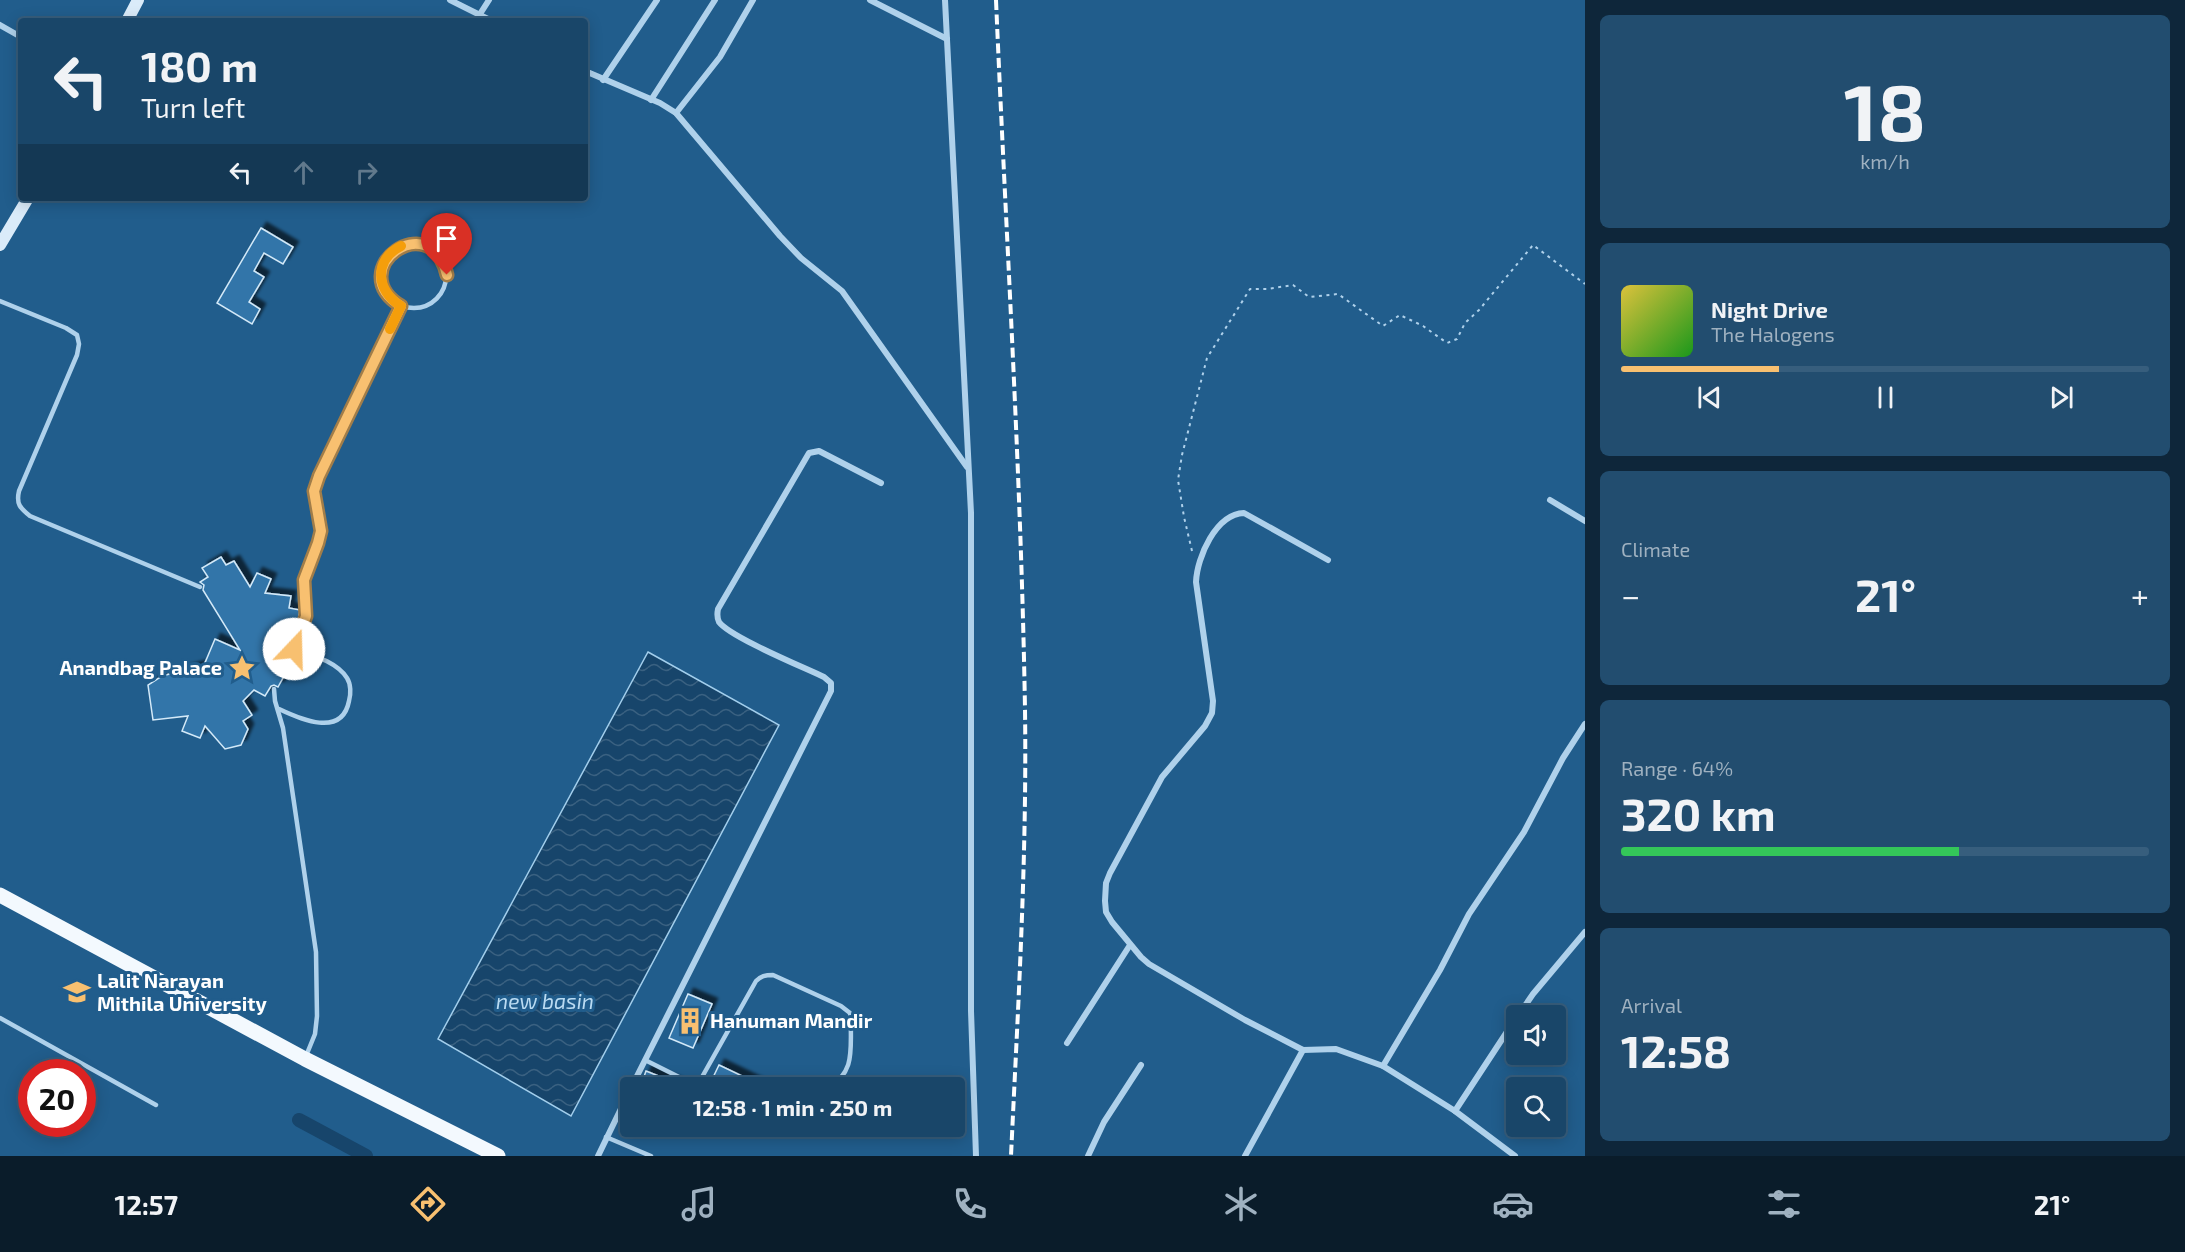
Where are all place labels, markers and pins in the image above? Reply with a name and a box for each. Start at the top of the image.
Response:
pin [421,213,472,275]
place icon: Anandbag Palace [227,653,257,683]
place label: Anandbag Palace [59,655,222,679]
place label: Lalit Narayan Mithila University [97,968,267,1016]
school or university icon: Lalit Narayan Mithila University [62,977,92,1007]
building icon: Hanuman Mandir [675,1006,705,1036]
place label: Hanuman Mandir [710,1008,873,1032]

